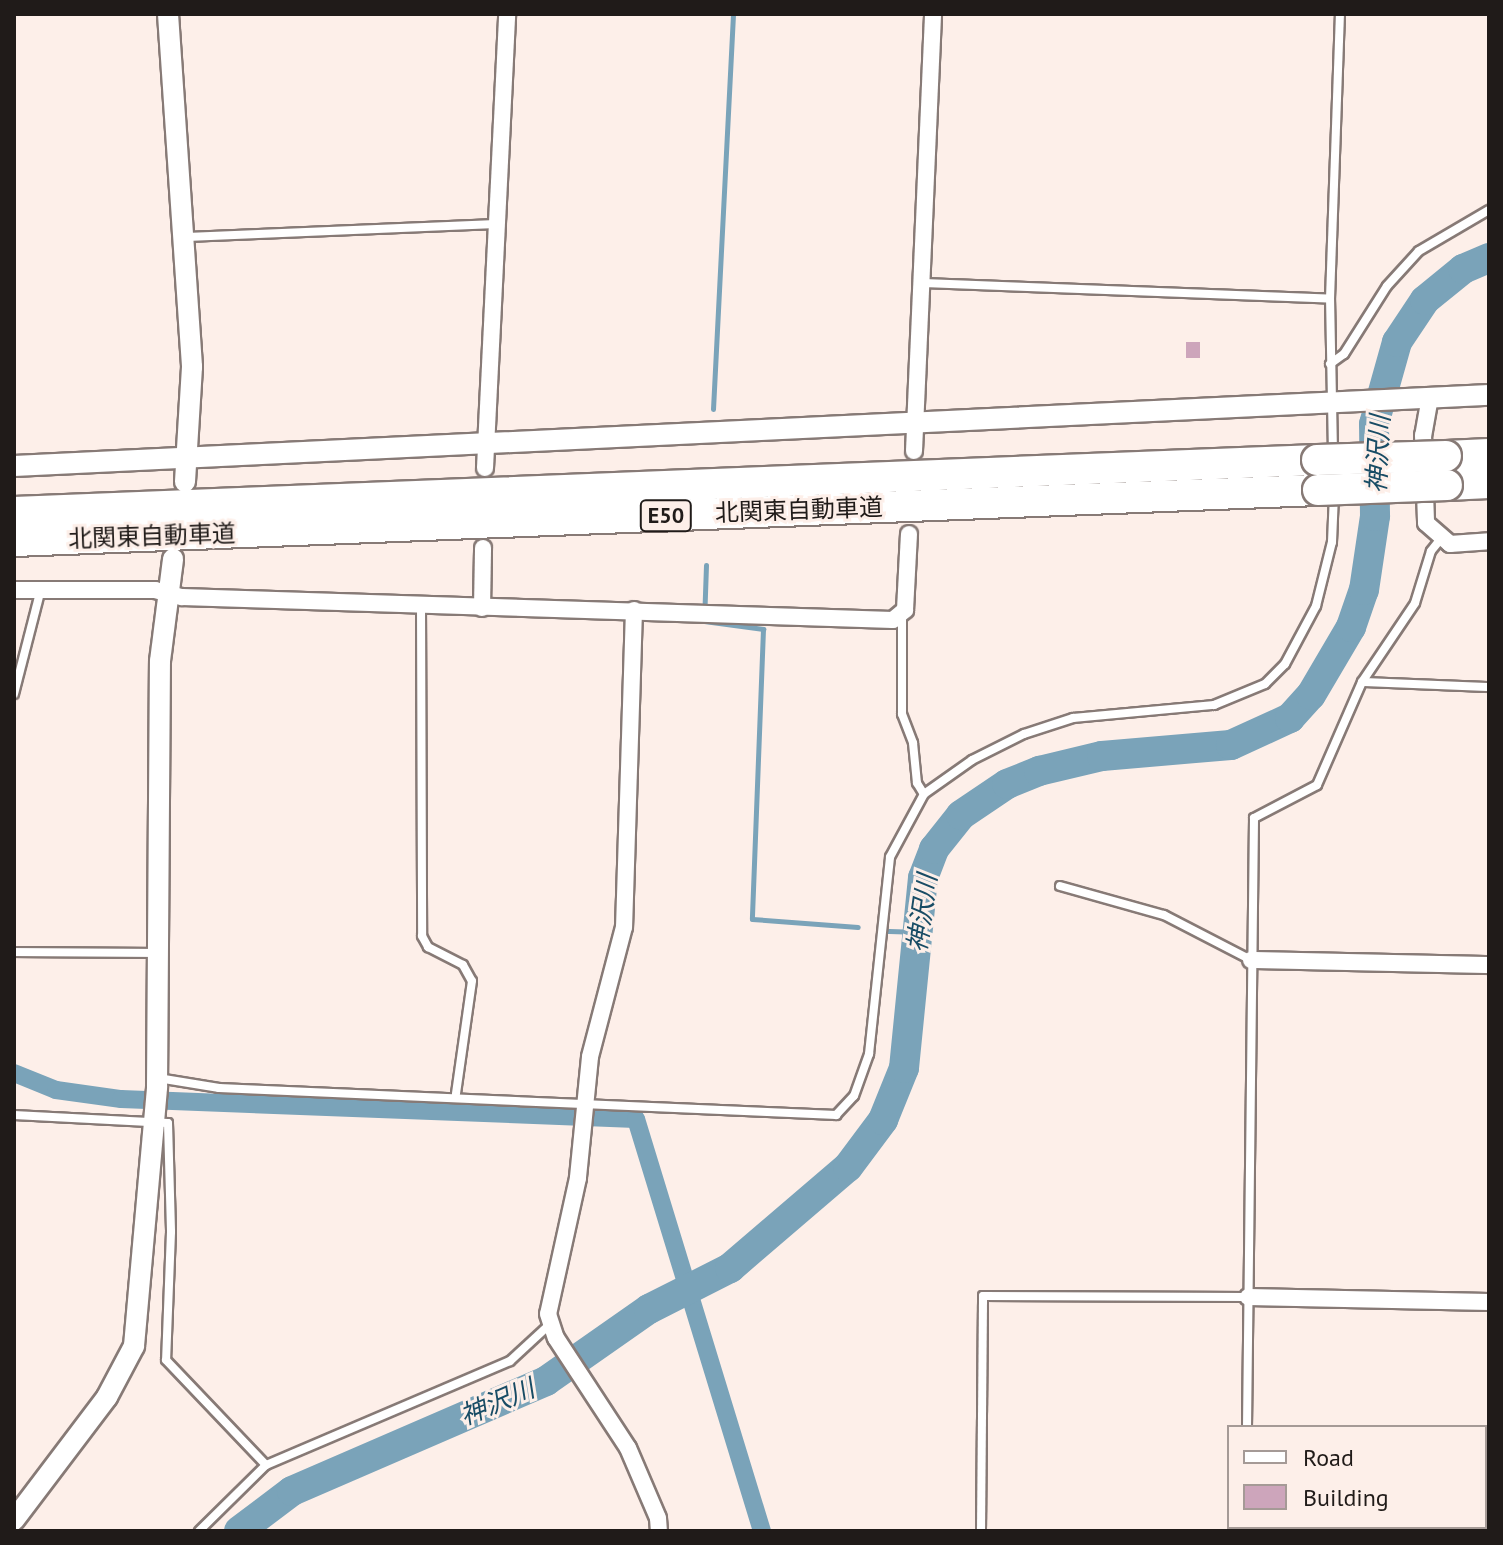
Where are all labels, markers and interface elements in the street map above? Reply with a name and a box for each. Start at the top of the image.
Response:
water label: 神沢川 [1360,414,1396,494]
street label: 北関東自動車道 [715,493,883,527]
road number: E50 [638,498,694,534]
street label: 北関東自動車道 [68,519,236,553]
water label: 神沢川 [901,872,943,954]
water label: 神沢川 [455,1372,539,1432]
legend [1227,1425,1487,1529]
text: Road [1303,1442,1354,1473]
text: Building [1303,1482,1389,1513]

